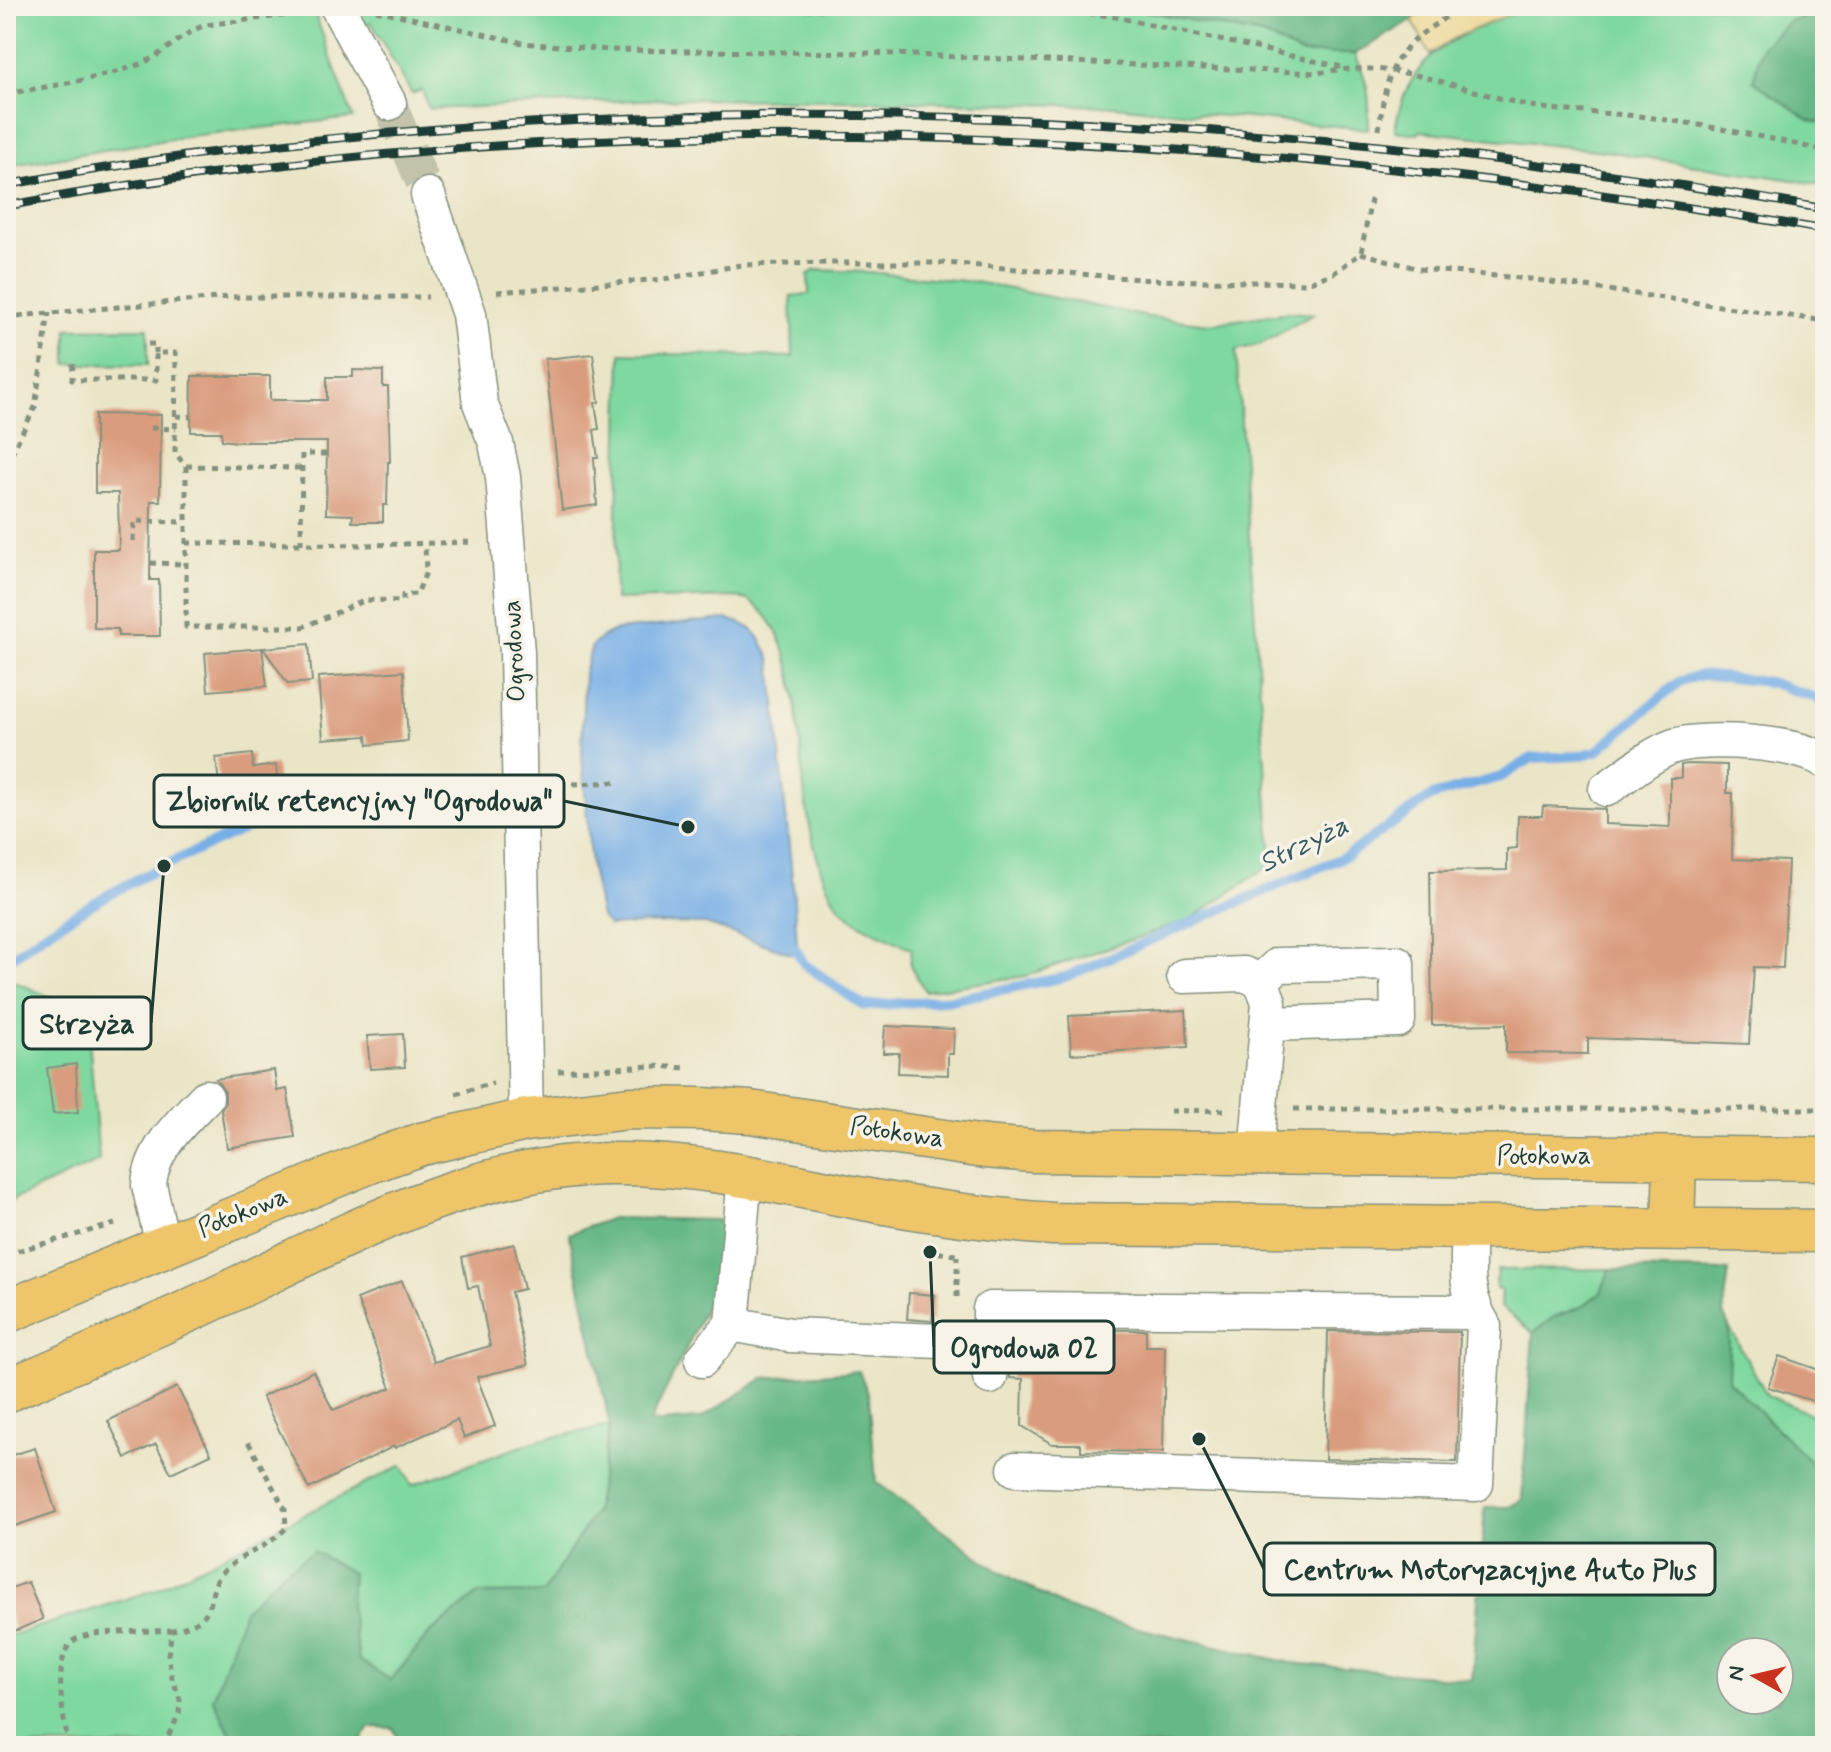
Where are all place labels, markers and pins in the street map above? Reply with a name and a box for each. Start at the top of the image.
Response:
callout: Zbiornik retencyjny "Ogrodowa" [154,775,564,827]
callout: Strzyża [23,997,151,1049]
callout: Ogrodowa 02 [934,1321,1114,1373]
callout: Centrum Motoryzacyjne Auto Plus [1264,1543,1715,1595]

